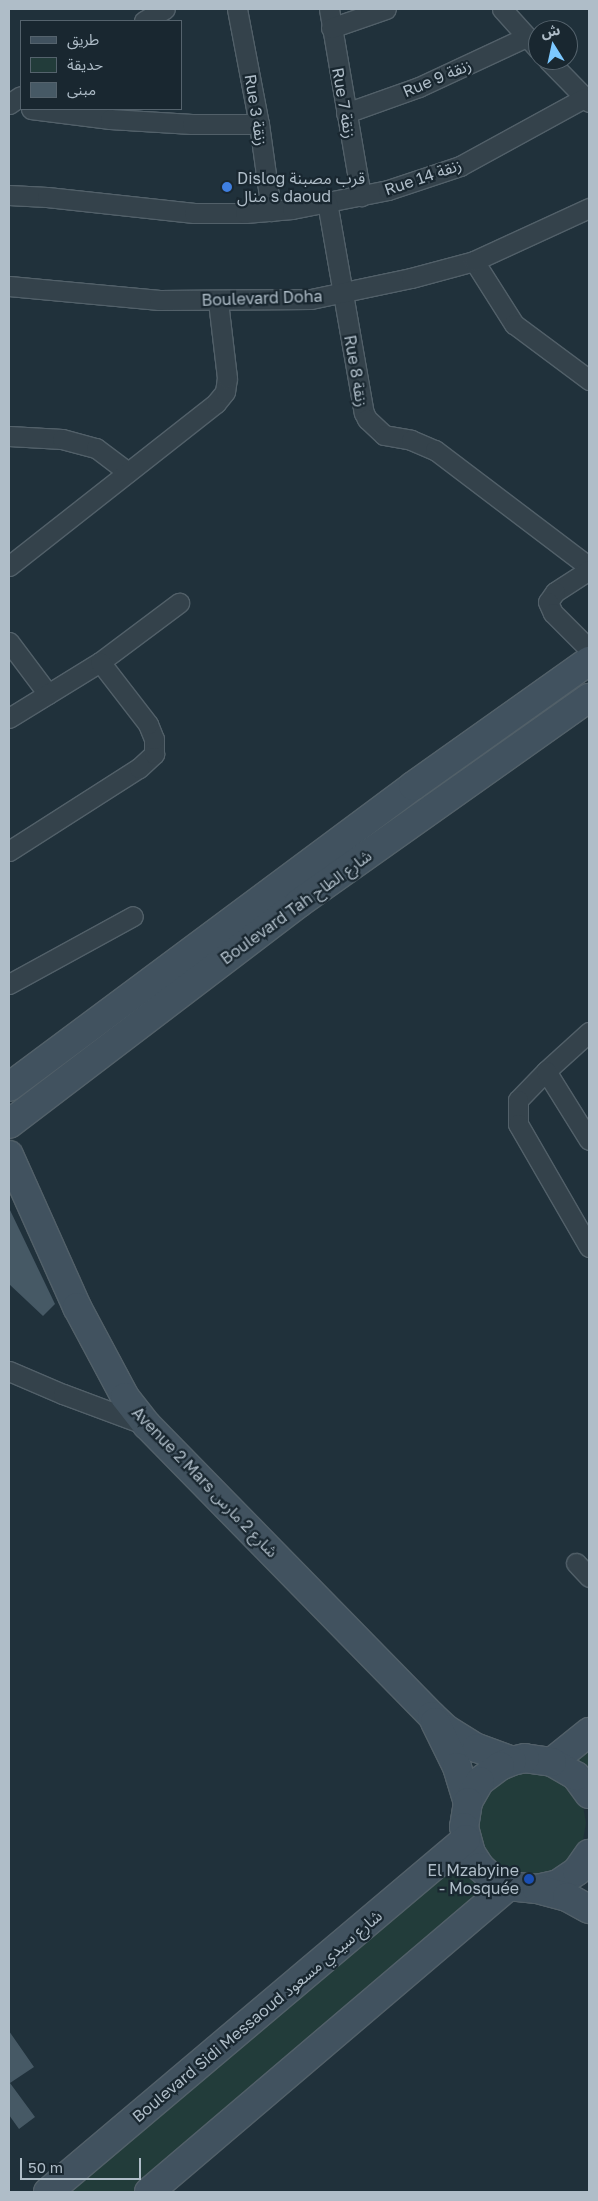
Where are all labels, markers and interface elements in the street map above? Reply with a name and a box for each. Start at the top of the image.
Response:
legend [20,20,182,110]
north arrow [528,20,578,70]
text: ش [540,21,561,41]
text: طريق [67,30,99,48]
text: حديقة [67,55,103,73]
street label: Rue 9 زنقة [400,55,474,101]
street label: Rue 7 زنقة [328,66,360,140]
street label: Rue 3 زنقة [241,73,271,147]
text: مبنى [67,80,96,98]
street label: Rue 14 زنقة [382,155,464,199]
place label: Dislog قرب مصبنة منال s daoud [237,168,365,206]
marker: Dislog قرب مصبنة منال s daoud [221,181,233,193]
street label: Boulevard Doha [201,286,323,310]
street label: Rue 8 زنقة [340,334,372,408]
street label: Boulevard Tah شارع الطاح [217,846,375,968]
street label: Avenue 2 Mars شارع 2 مارس [128,1403,282,1561]
place label: El Mzabyine - Mosquée [427,1860,519,1898]
marker: El Mzabyine - Mosquée [523,1873,535,1885]
street label: Boulevard Sidi Messaoud شارع سيدي مسعود [128,1906,386,2126]
scale bar [22,2148,144,2180]
text: 50 m [28,2158,63,2176]

